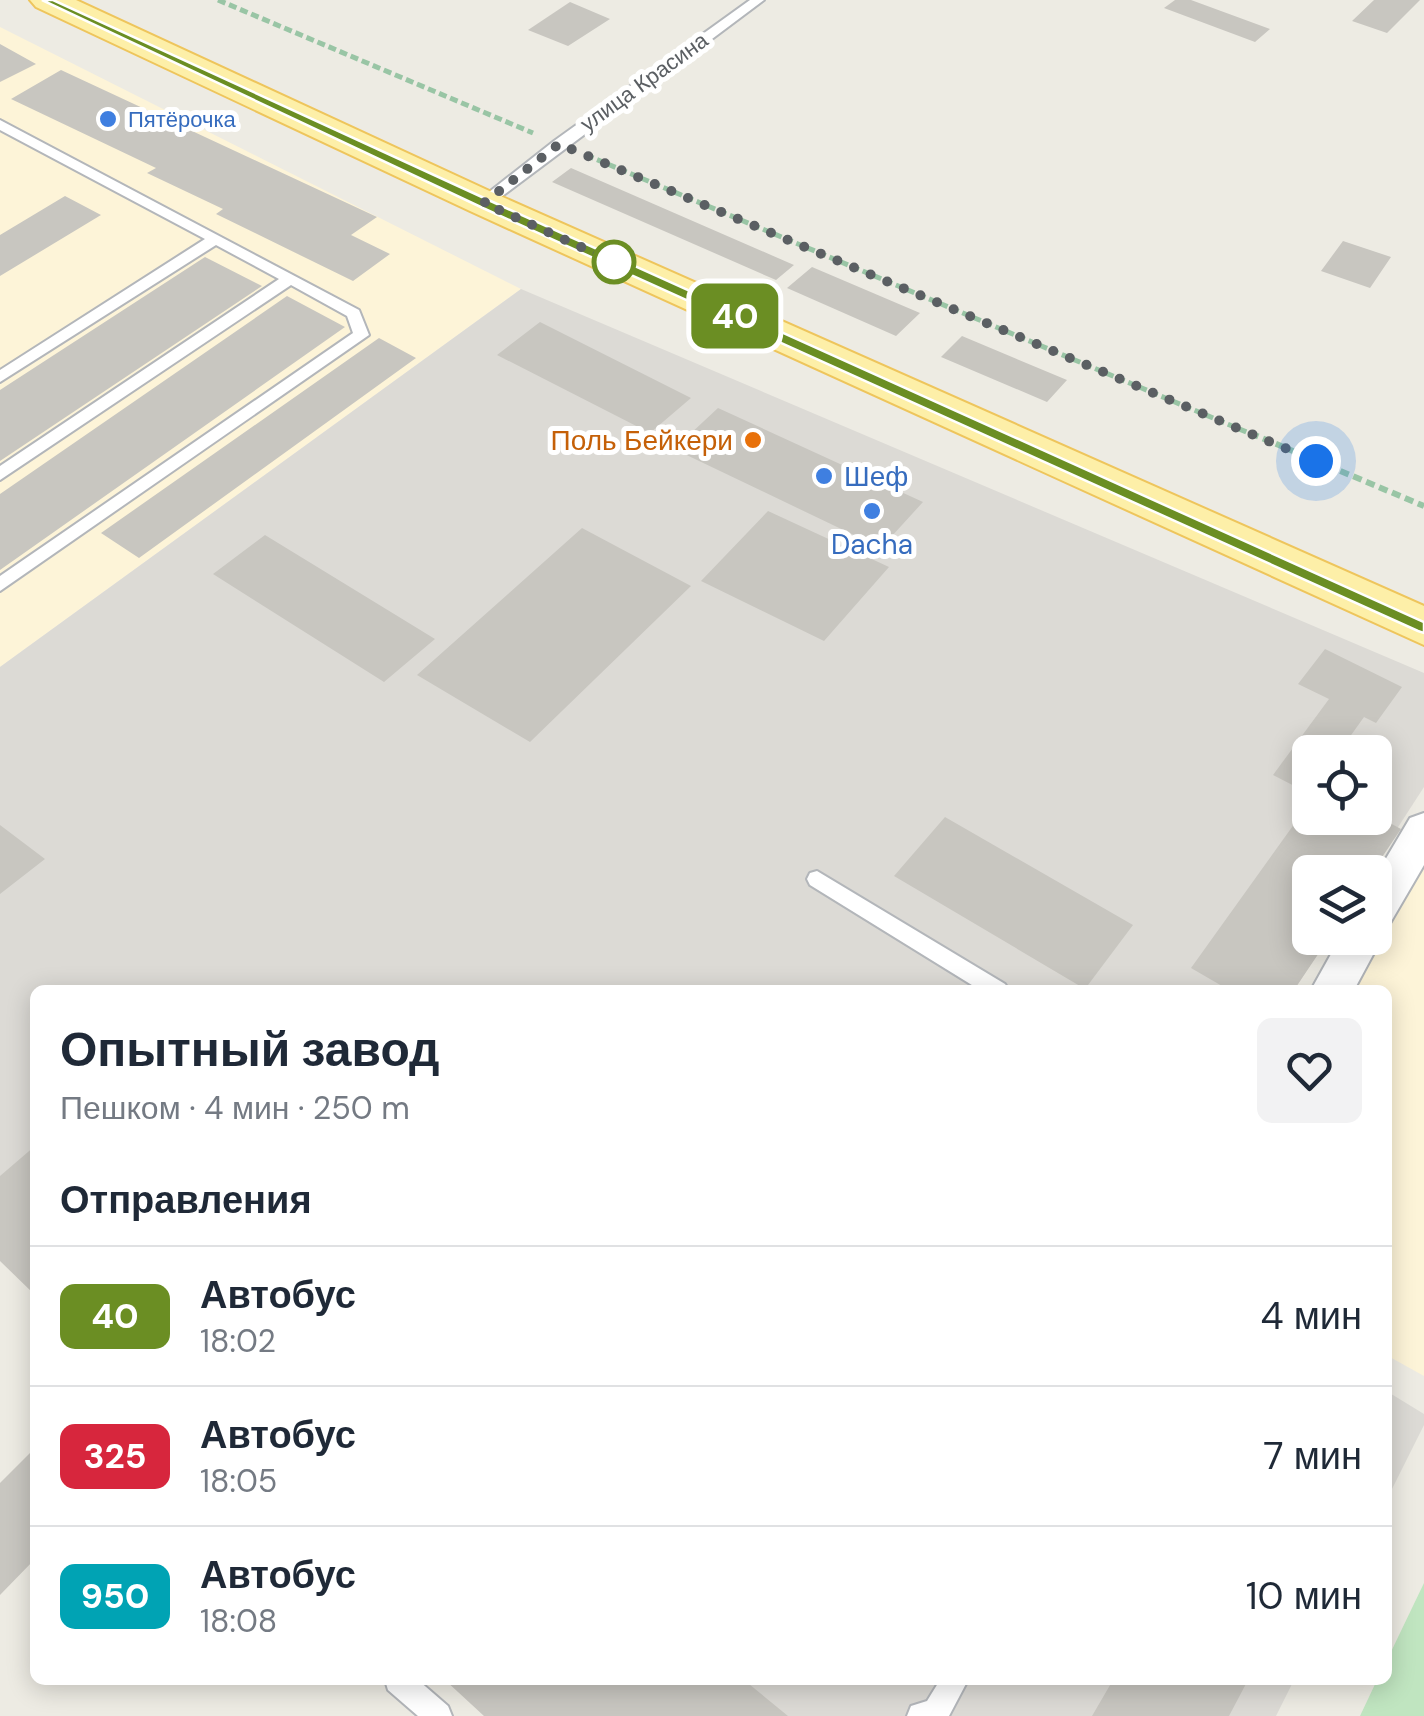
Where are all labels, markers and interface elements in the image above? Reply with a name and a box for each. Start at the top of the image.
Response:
street label: улица Красина [574,25,714,138]
place label: Пятёрочка [128,105,237,134]
marker: Пятёрочка [97,108,119,130]
unlabelled marker [593,241,635,283]
line badge: 40 [690,284,780,348]
text: 40 [711,293,759,339]
place label: Поль Бейкери [551,422,733,459]
marker: Поль Бейкери [742,429,764,451]
your location [1291,436,1341,486]
place label: Шеф [844,458,908,495]
marker: Шеф [813,465,835,487]
marker: Dacha [861,500,883,522]
place label: Dacha [831,526,913,563]
map controls [1292,735,1392,955]
button: locate [1292,735,1392,835]
button: layers [1292,855,1392,955]
text: Опытный завод [60,1018,440,1081]
button: heart [1257,1018,1362,1123]
text: Пешком · 4 мин · 250 m [60,1087,410,1129]
text: Отправления [60,1175,312,1225]
text: Автобус [200,1270,356,1320]
text: 4 мин [1260,1291,1362,1341]
text: 40 [91,1293,139,1339]
text: 18:02 [200,1320,276,1362]
text: Автобус [200,1410,356,1460]
text: 7 мин [1263,1431,1362,1481]
text: 325 [83,1433,147,1479]
text: 18:05 [200,1460,277,1502]
text: Автобус [200,1550,356,1600]
text: 10 мин [1246,1571,1362,1621]
text: 950 [81,1573,149,1619]
text: 18:08 [200,1600,277,1642]

